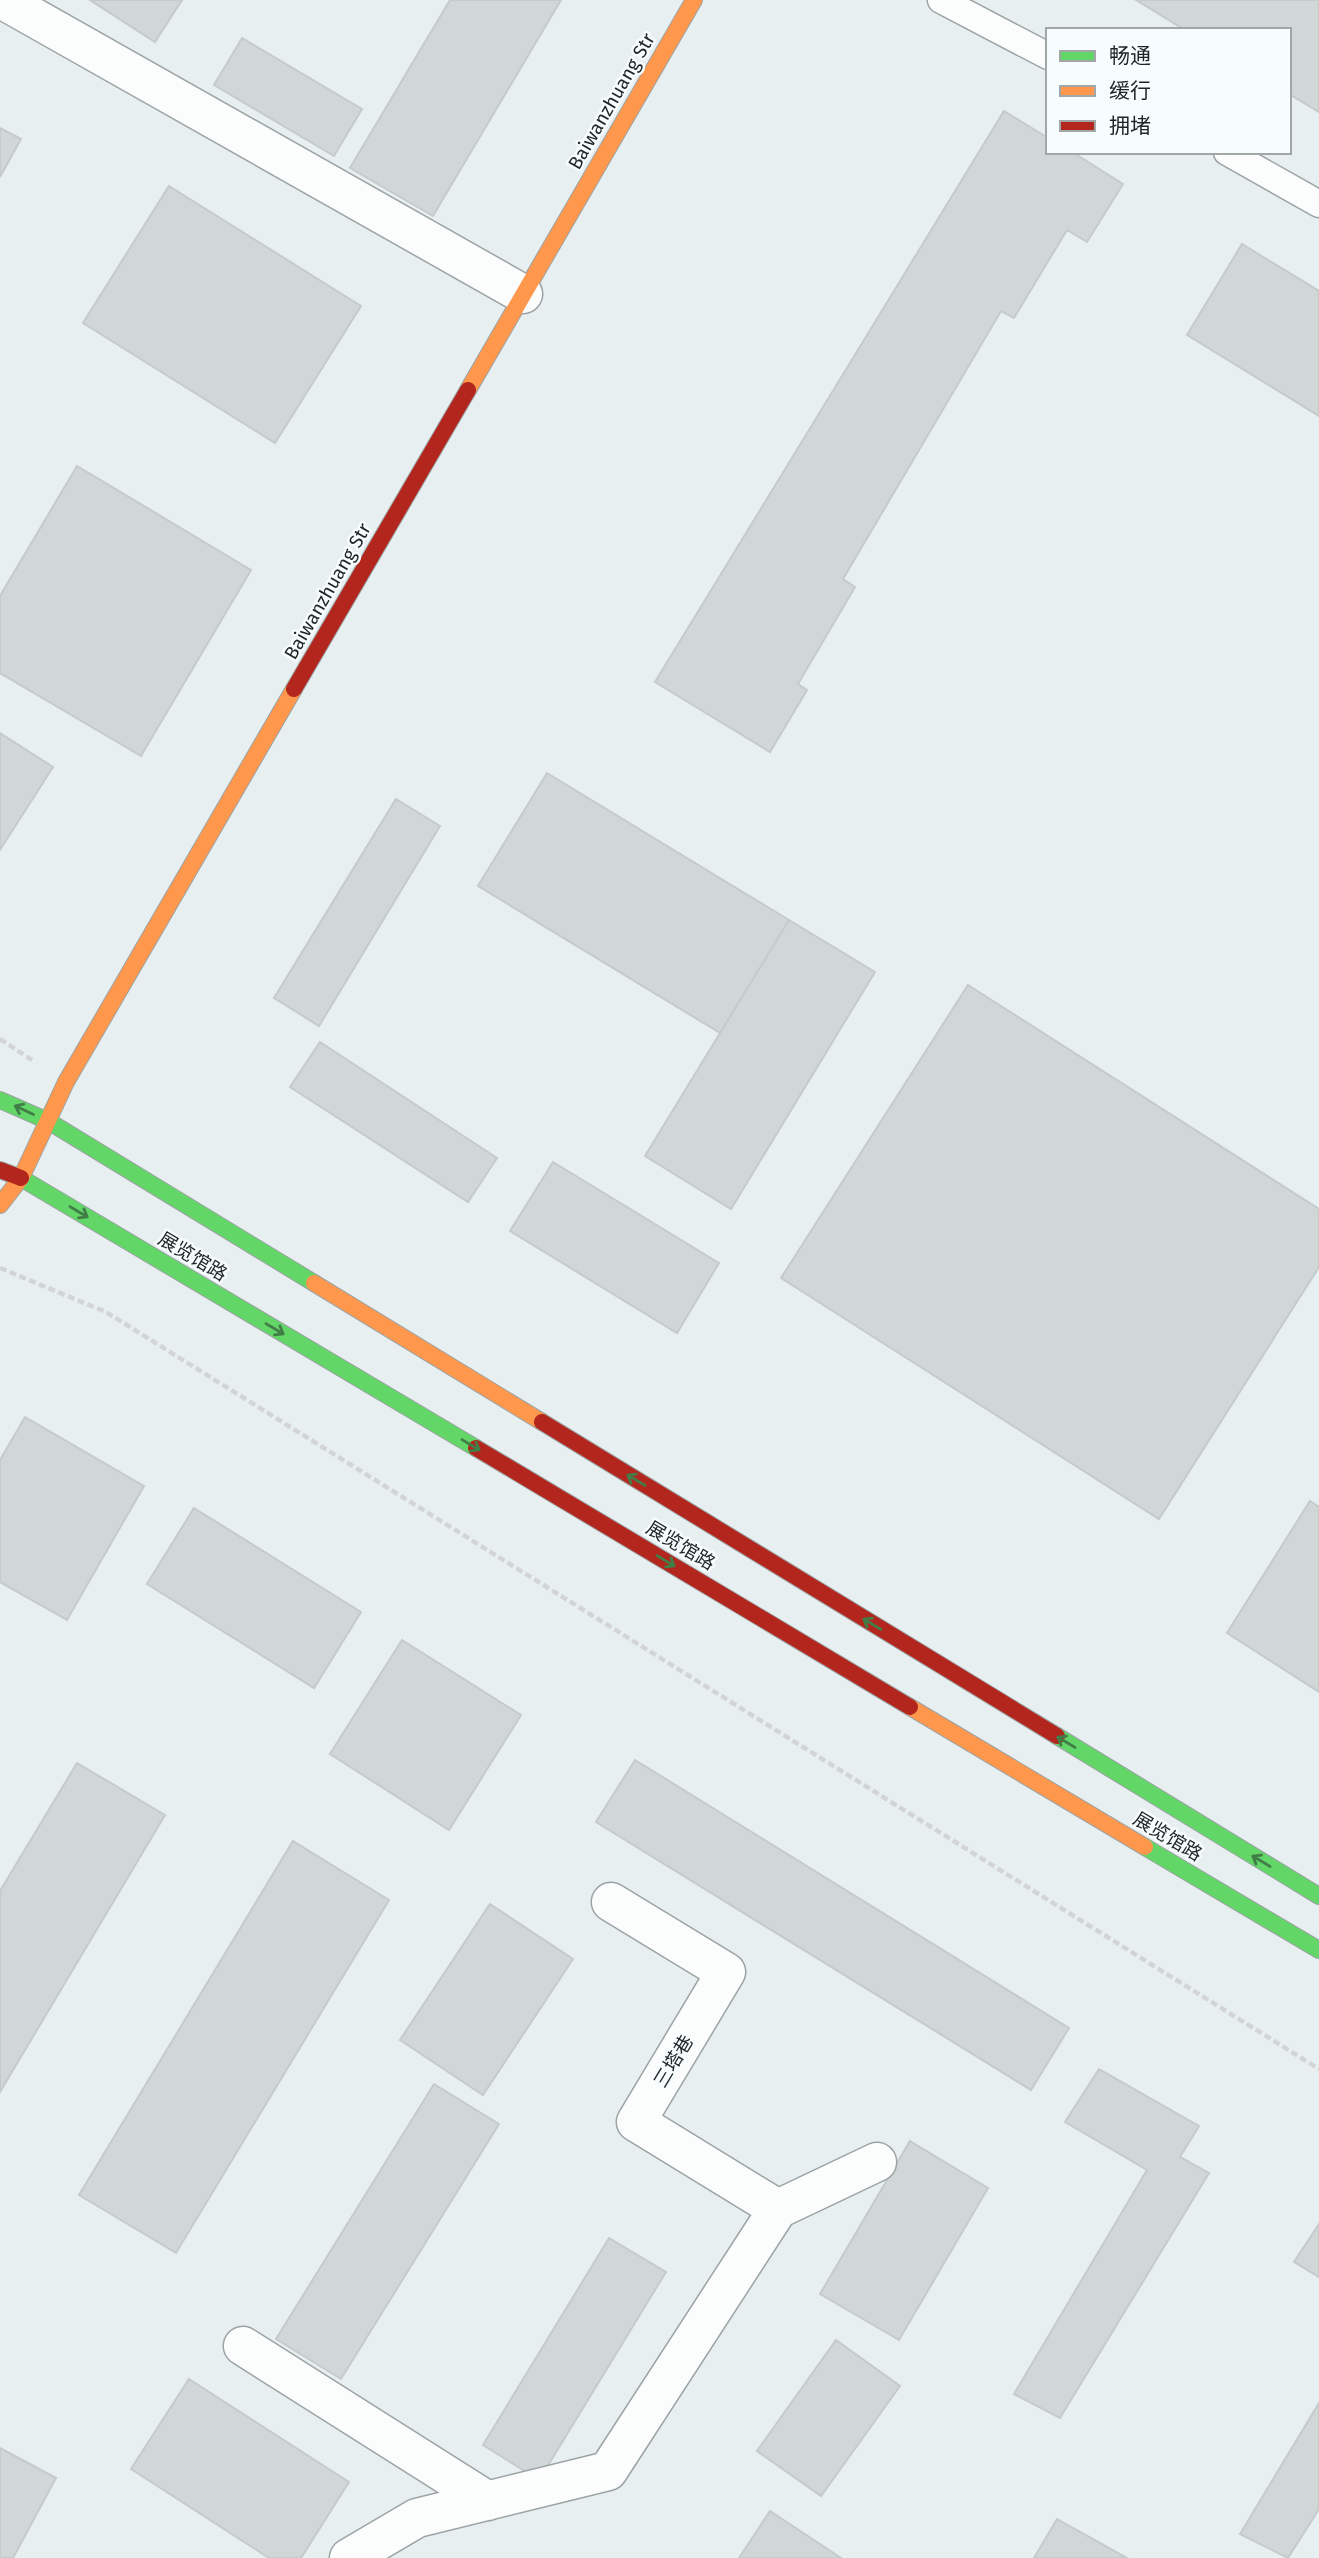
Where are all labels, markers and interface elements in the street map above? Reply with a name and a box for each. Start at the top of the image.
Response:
street label: Baiwanzhuang Str [563,28,660,173]
legend [1046,28,1291,154]
text: 畅通 [1109,43,1151,69]
text: 缓行 [1109,78,1151,104]
text: 拥堵 [1109,113,1151,139]
street label: Baiwanzhuang Str [279,518,376,663]
one-way arrow [14,1103,35,1117]
one-way arrow [69,1206,89,1220]
street label: 展览馆路 [154,1227,231,1286]
one-way arrow [264,1322,284,1336]
one-way arrow [460,1438,480,1452]
one-way arrow [626,1473,646,1487]
street label: 展览馆路 [642,1516,719,1575]
one-way arrow [656,1554,676,1568]
one-way arrow [863,1616,883,1630]
one-way arrow [1057,1735,1077,1749]
street label: 展览馆路 [1129,1807,1206,1866]
one-way arrow [1251,1853,1271,1867]
street label: 三塔巷 [649,2031,698,2092]

